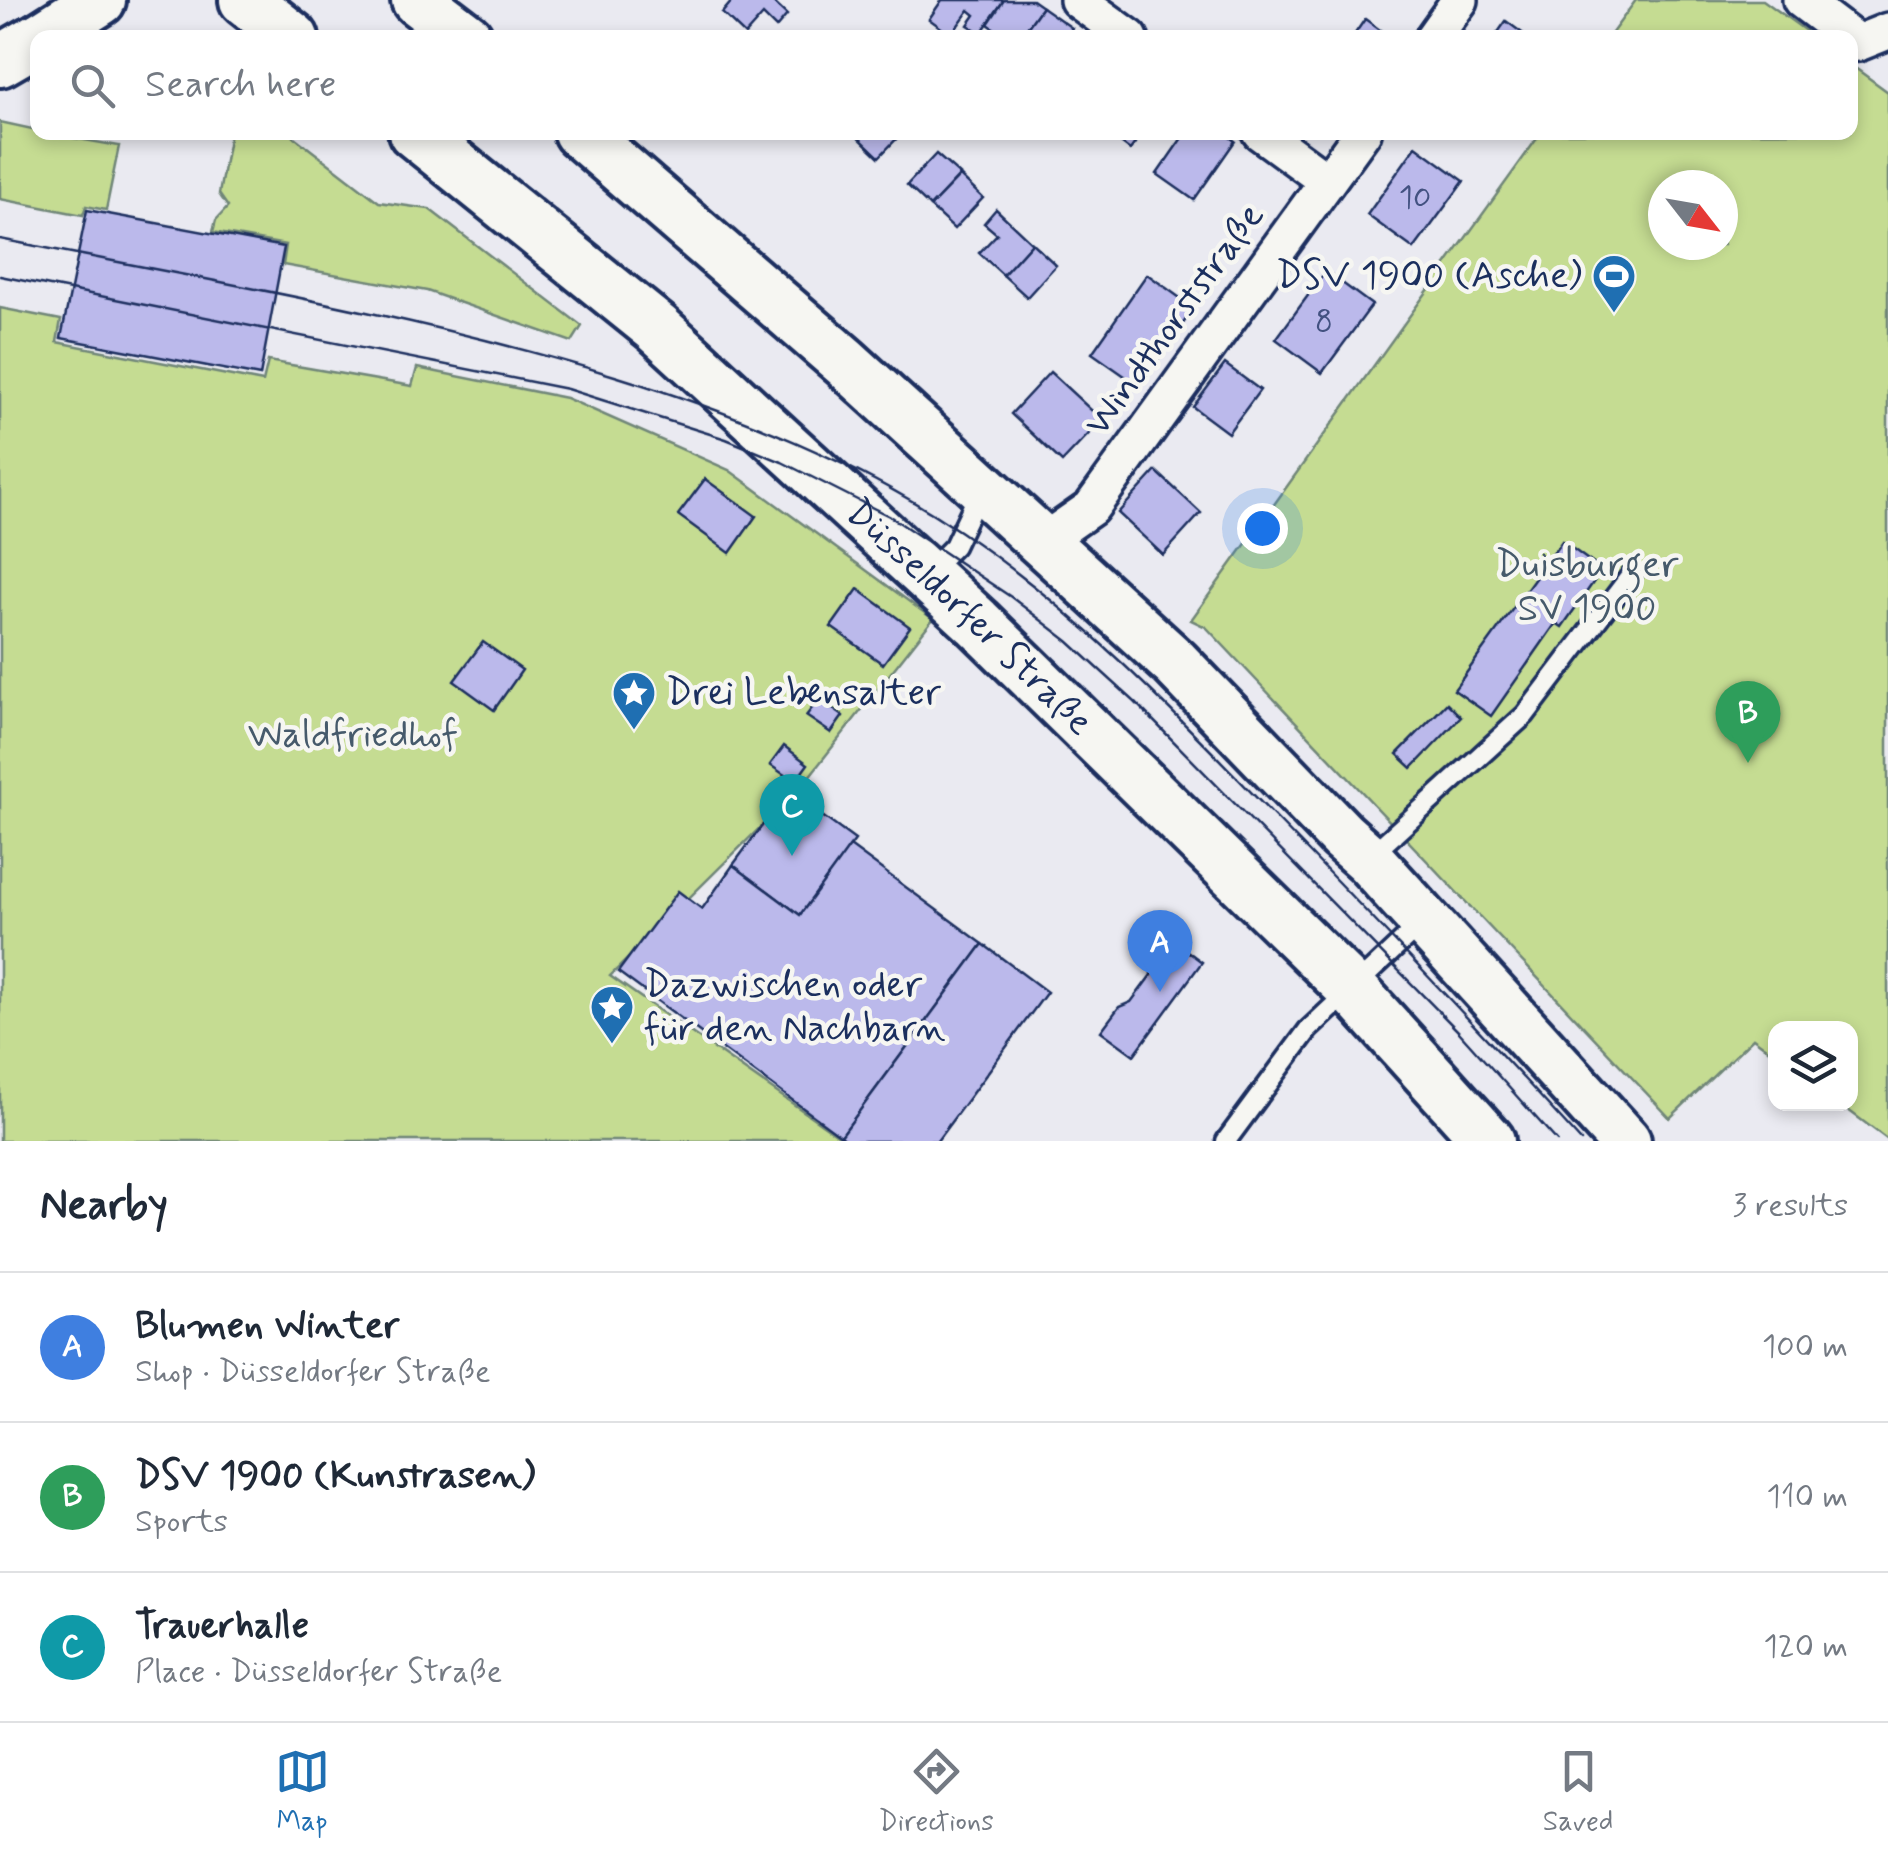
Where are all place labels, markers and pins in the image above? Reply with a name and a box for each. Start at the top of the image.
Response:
place label: DSV 1900 (Asche) [1276,252,1582,301]
sports icon: DSV 1900 (Asche) [1591,253,1637,314]
place label: Drei Lebensalter [666,669,941,718]
place icon: Drei Lebensalter [611,670,657,731]
pin: B [1716,680,1780,763]
pin: C [760,774,824,856]
pin: A [1128,910,1192,992]
place label: Dazwischen oder für den Nachbarn [644,961,946,1054]
place icon: Dazwischen oder für den Nachbarn [589,984,635,1045]

